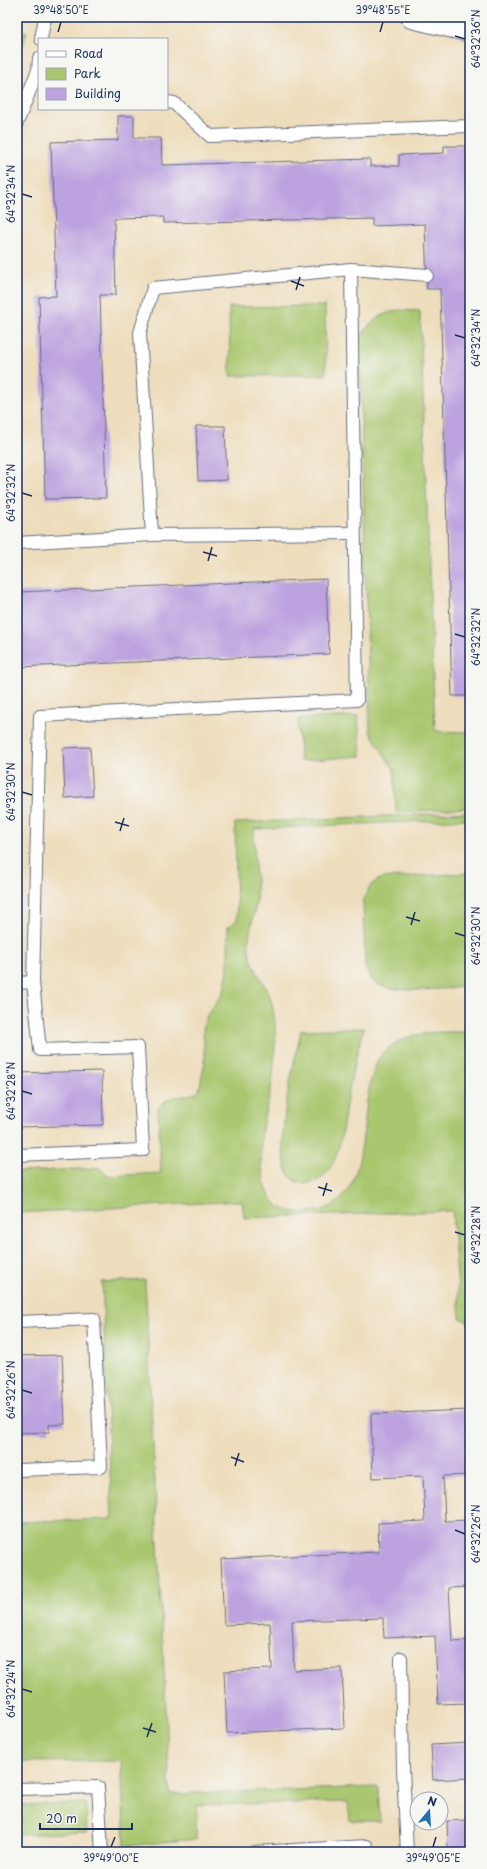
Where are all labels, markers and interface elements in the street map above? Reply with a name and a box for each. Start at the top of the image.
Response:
text: 39°48'50"E [33,2,89,17]
text: 39°48'55"E [356,2,410,17]
text: 64°32'36"N [468,9,483,68]
legend [38,38,168,110]
text: Road [74,44,103,62]
text: Park [74,64,101,82]
text: Building [74,84,121,102]
text: 64°32'34"N [3,165,18,223]
text: 64°32'34"N [468,309,483,367]
text: 64°32'32"N [3,463,18,522]
text: 64°32'32"N [468,607,483,666]
text: 64°32'30"N [3,762,18,822]
text: 64°32'30"N [468,906,483,966]
text: 64°32'28"N [3,1061,18,1120]
text: 64°32'28"N [468,1205,483,1264]
text: 64°32'26"N [3,1360,18,1420]
text: 64°32'26"N [468,1504,483,1564]
text: 64°32'24"N [3,1659,18,1718]
north arrow [409,1791,449,1831]
text: N [425,1792,439,1811]
scale bar [40,1805,132,1831]
text: 20 m [46,1809,77,1827]
text: 39°49'00"E [83,1850,139,1865]
text: 39°49'05"E [405,1850,461,1865]

